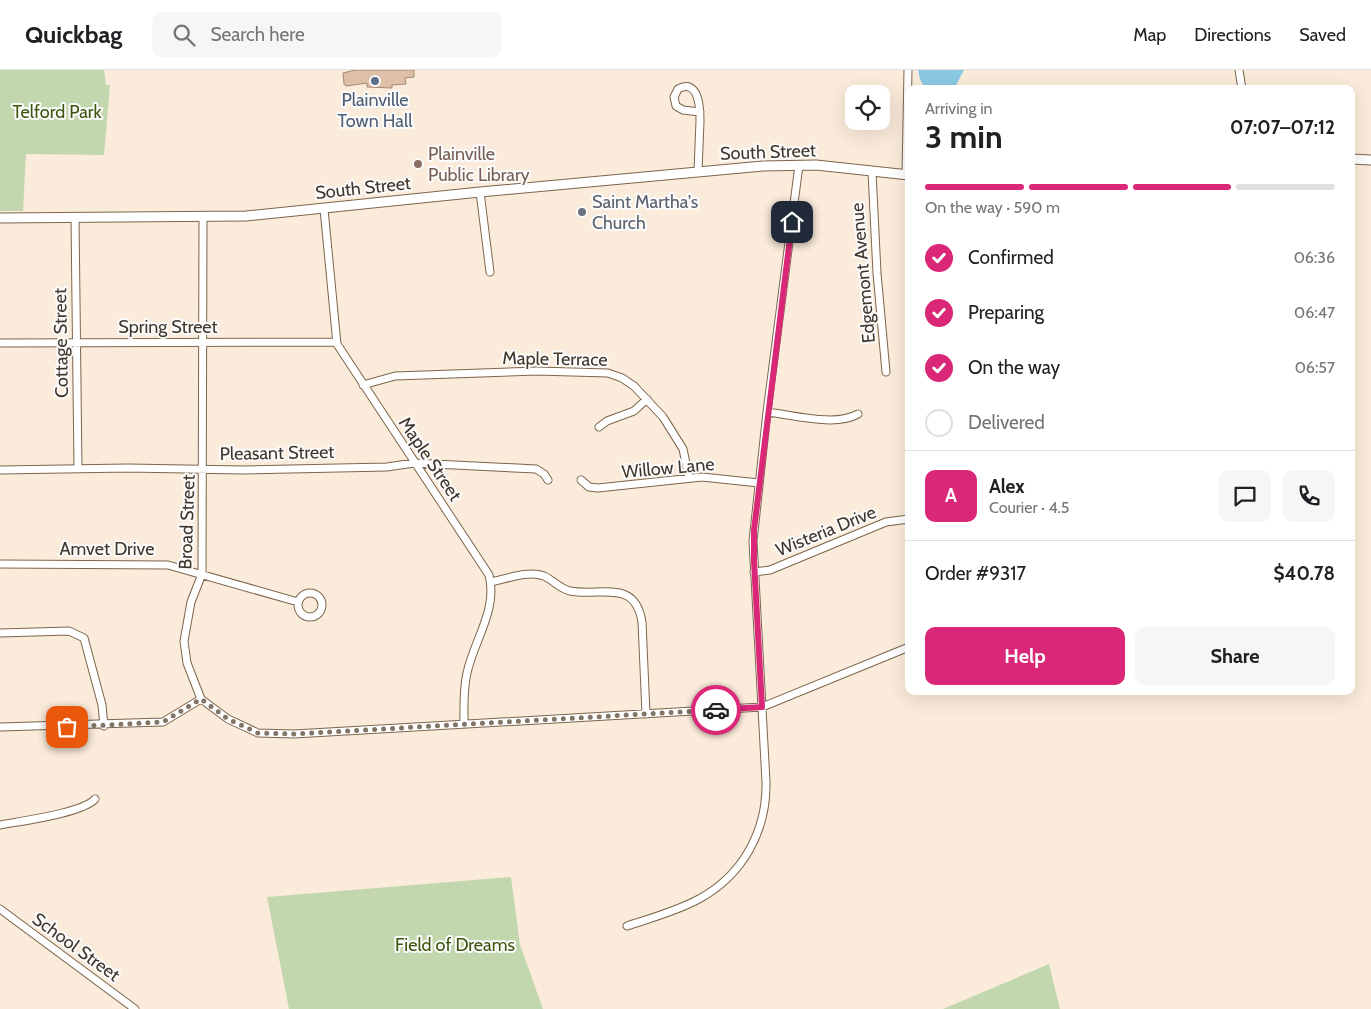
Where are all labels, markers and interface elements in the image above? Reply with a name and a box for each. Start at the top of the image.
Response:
search box [152,12,502,57]
text: Quickbag [25,20,122,49]
icon: search [170,21,198,49]
text: Search here [210,23,305,46]
text: Map [1133,24,1166,46]
text: Directions [1194,24,1271,46]
text: Saved [1299,24,1346,46]
marker: Plainville Town Hall [369,75,381,87]
map controls [845,85,890,130]
button: locate [845,85,890,130]
place label: Plainville Town Hall [338,89,413,132]
text: Arriving in [925,99,992,118]
park label: Telford Park [12,101,103,123]
text: 07:07–07:12 [1230,116,1335,139]
text: 3 min [925,117,1003,156]
street label: South Street [720,139,816,165]
place label: Plainville Public Library [428,143,530,186]
marker: Plainville Public Library [412,158,424,170]
street label: South Street [314,172,412,204]
place label: Saint Martha's Church [592,191,698,234]
text: On the way · 590 m [925,198,1060,217]
pin [771,201,813,243]
street label: Edgemont Avenue [846,202,880,344]
marker: Saint Martha's Church [576,206,588,218]
icon: home [778,208,806,236]
icon: check [925,244,953,272]
text: Confirmed [968,246,1054,269]
text: 06:36 [1294,248,1335,267]
street label: Cottage Street [49,288,73,398]
icon: check [925,299,953,327]
text: Preparing [968,301,1044,324]
text: 06:47 [1294,303,1335,322]
street label: Spring Street [118,316,218,338]
street label: Maple Terrace [502,347,608,371]
icon: check [925,354,953,382]
text: On the way [968,356,1060,379]
text: 06:57 [1295,358,1335,377]
text: Delivered [968,411,1045,434]
street label: Maple Street [394,413,466,505]
street label: Pleasant Street [220,441,334,465]
street label: Willow Lane [621,453,715,483]
button: chat [1219,470,1271,522]
button: phone [1283,470,1335,522]
street label: Broad Street [174,474,200,570]
text: Alex [989,475,1025,498]
text: A [945,484,957,507]
text: Courier · 4.5 [989,498,1070,517]
street label: Wisteria Drive [773,501,879,561]
street label: Amvet Drive [59,538,155,560]
text: Order #9317 [925,562,1026,585]
text: $40.78 [1274,562,1335,585]
button: Help [925,627,1125,685]
button: Share [1135,627,1335,685]
courier [691,685,741,735]
icon: car [702,696,730,724]
pin [46,706,88,748]
icon: bag [53,713,81,741]
street label: School Street [28,908,124,986]
park label: Field of Dreams [395,934,515,956]

